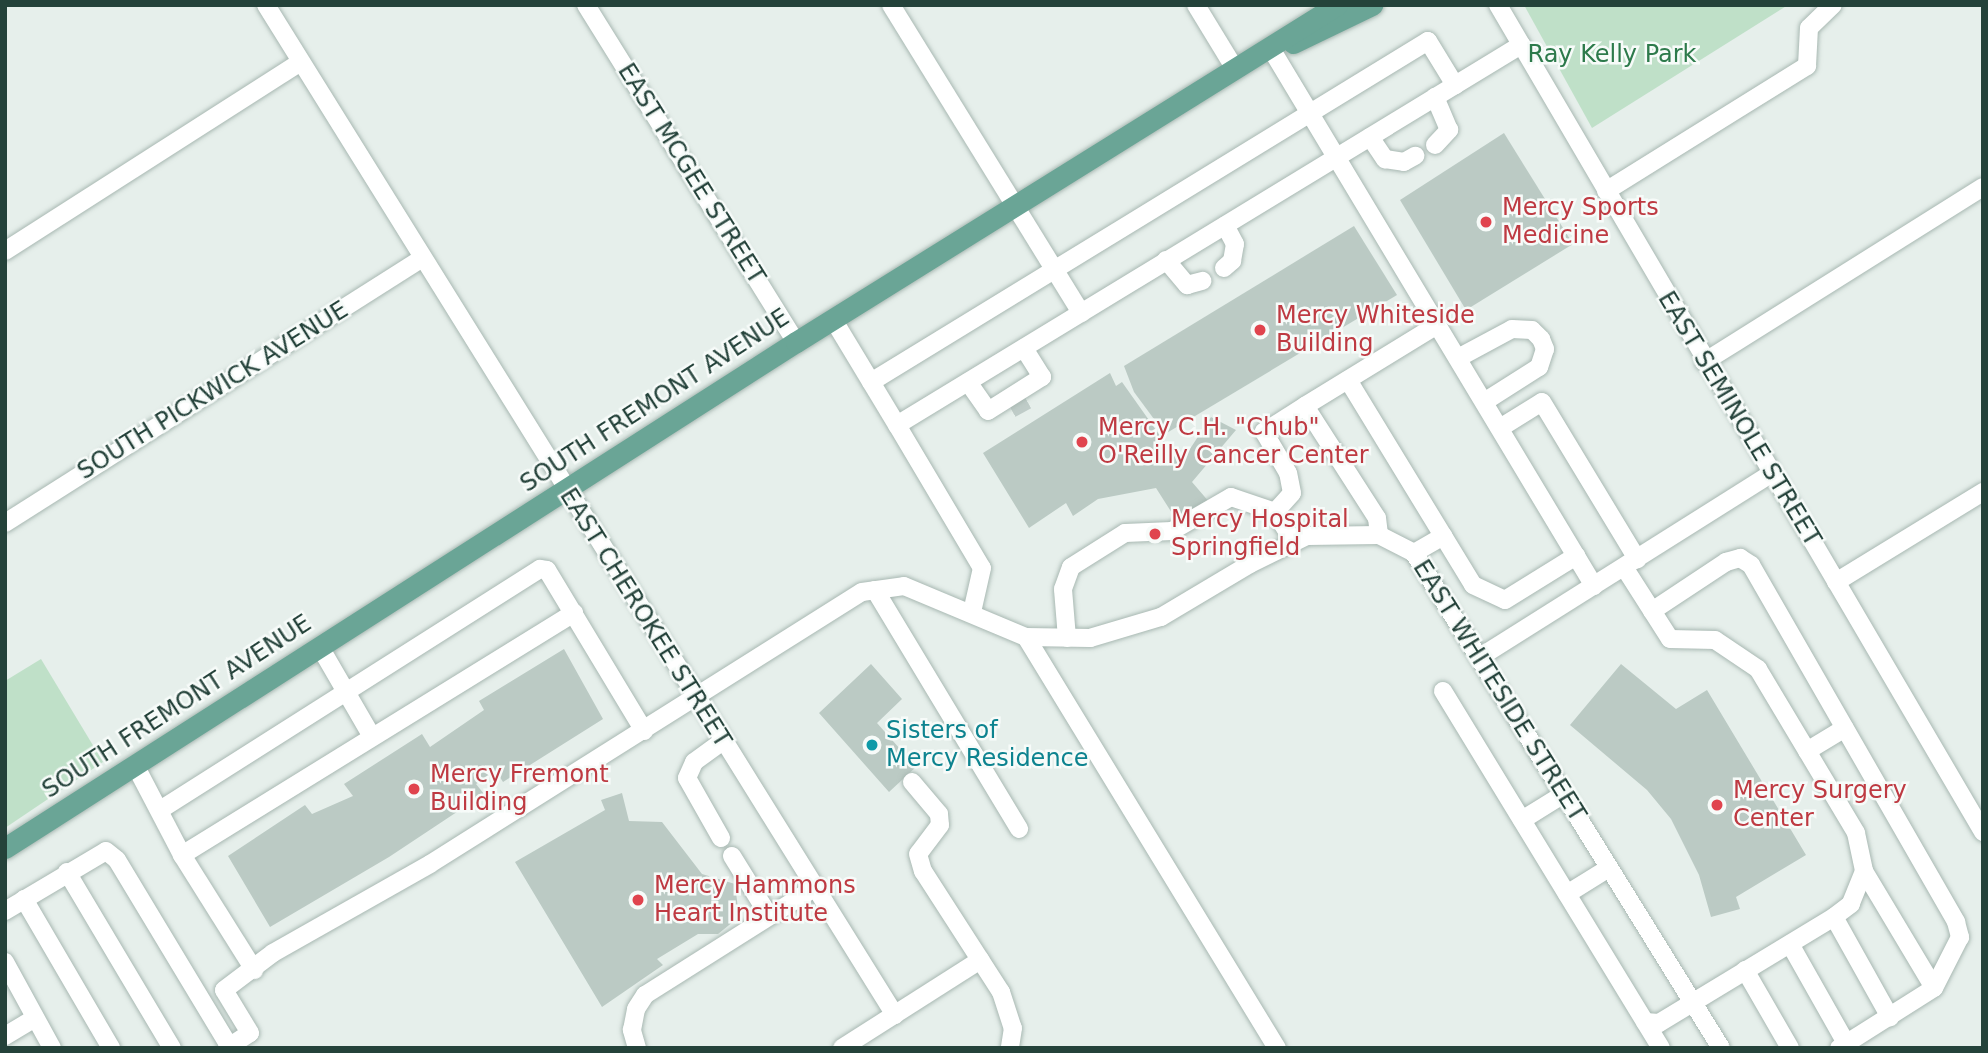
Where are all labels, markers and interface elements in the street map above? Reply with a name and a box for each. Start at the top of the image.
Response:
park label: Ray Kelly Park [1527,41,1697,69]
street label: EAST MCGEE STREET [611,58,771,290]
place label: Mercy Sports Medicine [1502,194,1659,250]
marker: Mercy Sports Medicine [1476,212,1496,232]
street label: EAST SEMINOLE STREET [1651,286,1827,552]
street label: SOUTH PICKWICK AVENUE [73,296,353,486]
place label: Mercy Whiteside Building [1276,302,1475,358]
street label: SOUTH FREMONT AVENUE [515,303,795,499]
marker: Mercy Whiteside Building [1250,320,1270,340]
place label: Mercy C.H. "Chub" O'Reilly Cancer Center [1098,414,1369,470]
marker: Mercy C.H. "Chub" O'Reilly Cancer Center [1072,432,1092,452]
street label: EAST CHEROKEE STREET [553,483,737,753]
place label: Mercy Hospital Springfield [1171,506,1349,562]
marker: Mercy Hospital Springfield [1145,524,1165,544]
street label: EAST WHITESIDE STREET [1407,555,1591,827]
street label: SOUTH FREMONT AVENUE [37,609,317,805]
place label: Sisters of Mercy Residence [886,717,1089,773]
marker: Sisters of Mercy Residence [864,737,880,753]
place label: Mercy Fremont Building [430,761,609,817]
place label: Mercy Surgery Center [1733,777,1907,833]
marker: Mercy Fremont Building [404,779,424,799]
marker: Mercy Surgery Center [1707,795,1727,815]
place label: Mercy Hammons Heart Institute [654,872,856,928]
marker: Mercy Hammons Heart Institute [628,890,648,910]

